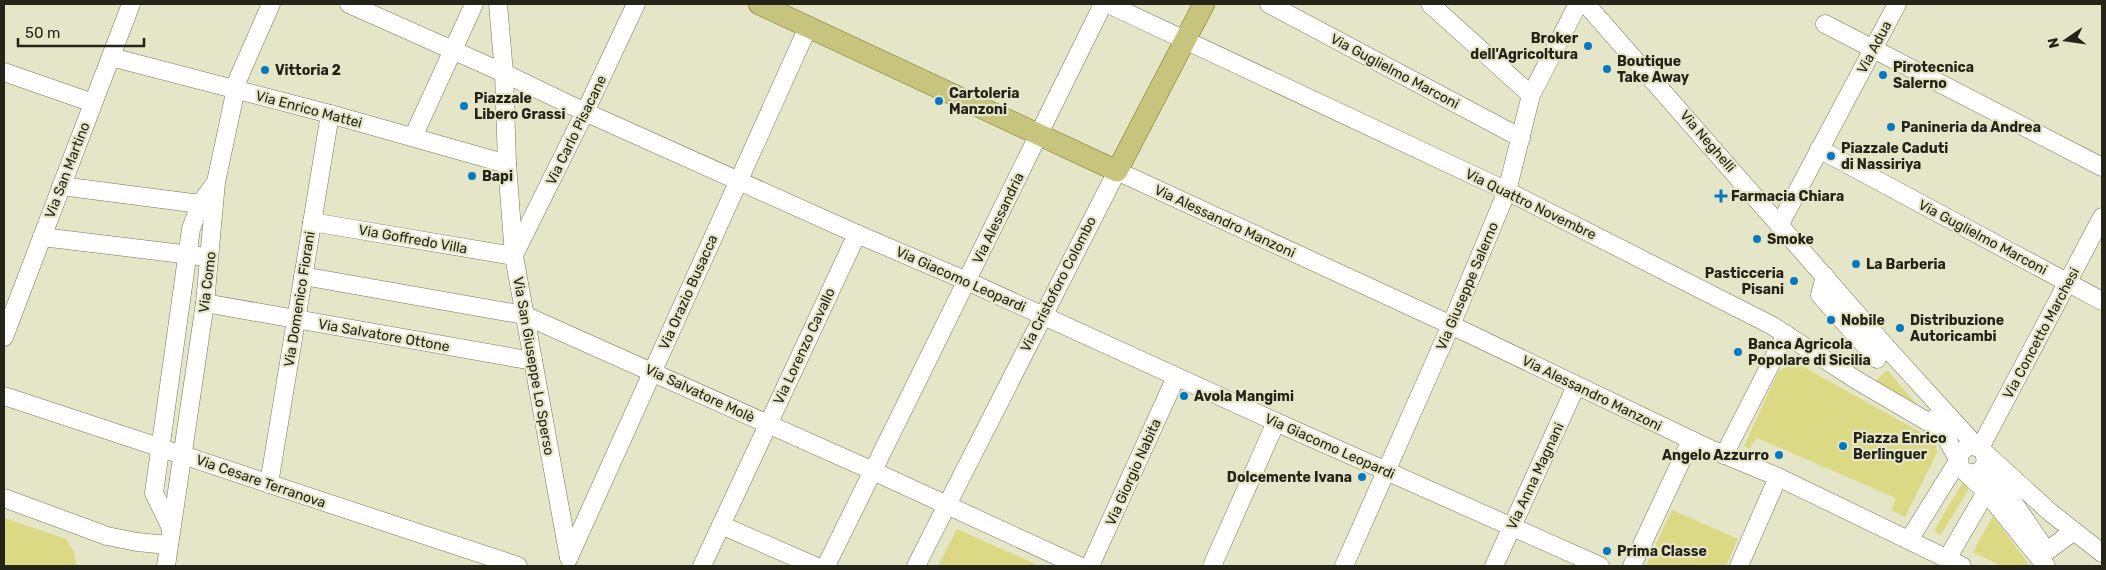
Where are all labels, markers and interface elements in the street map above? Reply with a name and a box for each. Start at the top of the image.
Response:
scale bar [18,15,144,47]
north arrow [2041,15,2091,65]
street label: Via Adua [1854,18,1895,76]
text: 50 m [25,24,60,42]
street label: Via Guglielmo Marconi [1327,30,1462,113]
place label: Broker dell'Agricoltura [1470,30,1579,63]
text: N [2044,36,2063,50]
marker: Broker dell'Agricoltura [1582,40,1594,52]
place label: Boutique Take Away [1617,53,1690,86]
place label: Pirotecnica Salerno [1893,59,1974,92]
place label: Vittoria 2 [275,62,341,79]
marker: Boutique Take Away [1601,63,1613,75]
marker: Vittoria 2 [259,64,271,76]
marker: Pirotecnica Salerno [1877,69,1889,81]
street label: Via Carlo Pisacane [543,72,610,188]
place label: Cartoleria Manzoni [949,85,1019,118]
street label: Via Enrico Mattei [254,87,364,132]
place label: Piazzale Libero Grassi [474,90,565,123]
marker: Cartoleria Manzoni [933,95,945,107]
marker: Piazzale Libero Grassi [458,100,470,112]
street label: Via Neghelli [1676,107,1739,176]
place label: Panineria da Andrea [1901,119,2041,136]
street label: Via San Martino [41,120,94,221]
marker: Panineria da Andrea [1885,121,1897,133]
place label: Piazzale Caduti di Nassiriya [1841,140,1948,173]
marker: Piazzale Caduti di Nassiriya [1825,150,1837,162]
street label: Via Quattro Novembre [1463,165,1599,244]
place label: Bapi [482,168,513,185]
marker: Bapi [466,170,478,182]
street label: Via Alessandria [969,170,1028,267]
street label: Via Alessandro Manzoni [1152,181,1298,262]
place label: Farmacia Chiara [1731,188,1844,205]
marker: Farmacia Chiara [1715,190,1727,202]
street label: Via Guglielmo Marconi [1915,196,2050,279]
street label: Via Cristoforo Colombo [1017,214,1100,355]
street label: Via Giuseppe Salerno [1433,220,1502,353]
street label: Via Goffredo Villa [357,222,469,257]
street label: Via Domenico Fiorani [280,230,319,368]
place label: Smoke [1767,231,1814,248]
street label: Via Orazio Busacca [655,232,721,352]
marker: Smoke [1751,233,1763,245]
street label: Via Giacomo Leopardi [893,243,1028,316]
street label: Via Como [195,250,220,314]
place label: La Barberia [1866,256,1946,273]
marker: La Barberia [1850,258,1862,270]
place label: Pasticceria Pisani [1705,265,1784,298]
street label: Via Concetto Marchesi [2000,265,2083,402]
marker: Pasticceria Pisani [1788,275,1800,287]
street label: Via San Giuseppe Lo Sperso [509,276,558,457]
street label: Via Lorenzo Cavallo [770,285,839,407]
place label: Nobile [1841,312,1885,329]
place label: Distribuzione Autoricambi [1910,312,2004,345]
marker: Nobile [1825,314,1837,326]
street label: Via Salvatore Ottone [317,316,451,355]
marker: Distribuzione Autoricambi [1894,322,1906,334]
place label: Banca Agricola Popolare di Sicilia [1748,336,1871,369]
marker: Banca Agricola Popolare di Sicilia [1732,346,1744,358]
street label: Via Alessandro Manzoni [1519,352,1665,435]
street label: Via Salvatore Molè [642,361,757,426]
place label: Avola Mangimi [1194,388,1294,405]
marker: Avola Mangimi [1178,390,1190,402]
street label: Via Giacomo Leopardi [1262,410,1397,483]
street label: Via Giorgio Nabita [1102,416,1165,528]
street label: Via Anna Magnani [1503,420,1568,532]
place label: Piazza Enrico Berlinguer [1853,430,1947,463]
marker: Piazza Enrico Berlinguer [1837,440,1849,452]
place label: Angelo Azzurro [1662,447,1769,464]
marker: Angelo Azzurro [1773,449,1785,461]
street label: Via Cesare Terranova [194,451,328,512]
place label: Dolcemente Ivana [1227,469,1352,486]
marker: Dolcemente Ivana [1356,471,1368,483]
place label: Prima Classe [1617,543,1707,560]
marker: Prima Classe [1601,545,1613,557]

